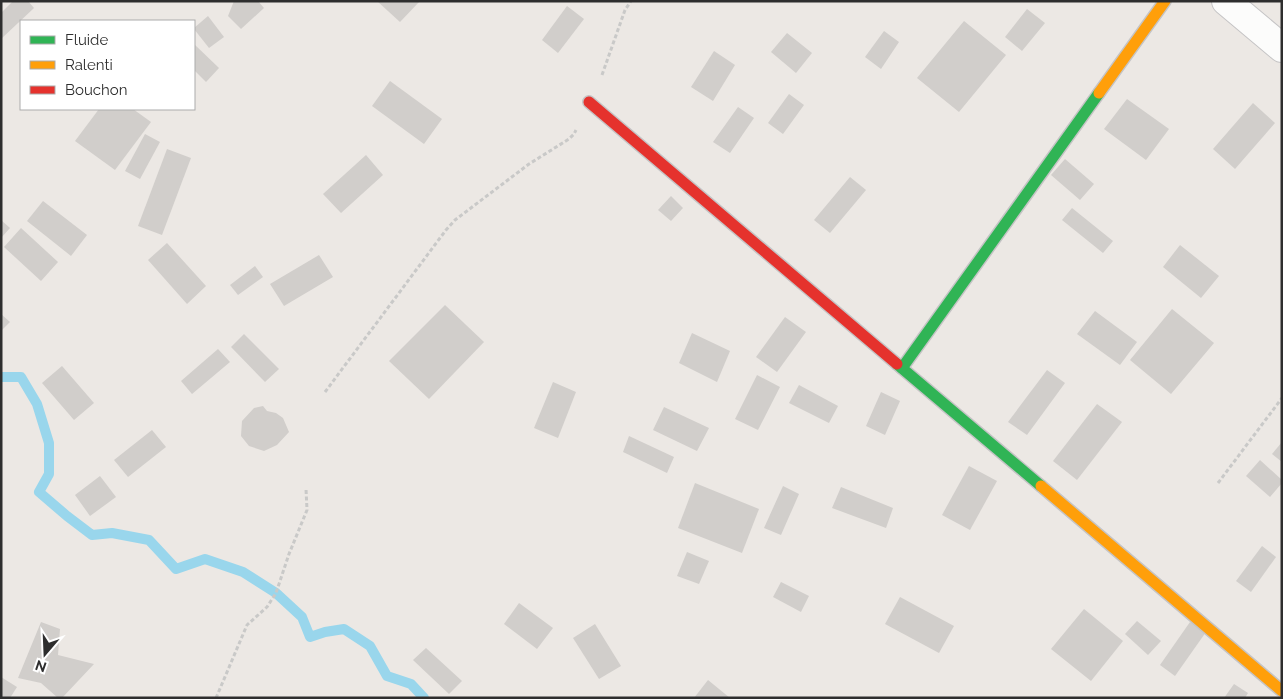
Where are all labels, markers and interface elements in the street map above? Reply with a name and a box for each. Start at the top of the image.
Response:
legend [20,20,195,110]
text: Fluide [65,31,108,49]
text: Ralenti [65,56,113,74]
text: Bouchon [65,81,127,99]
north arrow [20,629,70,679]
text: N [33,657,48,676]

